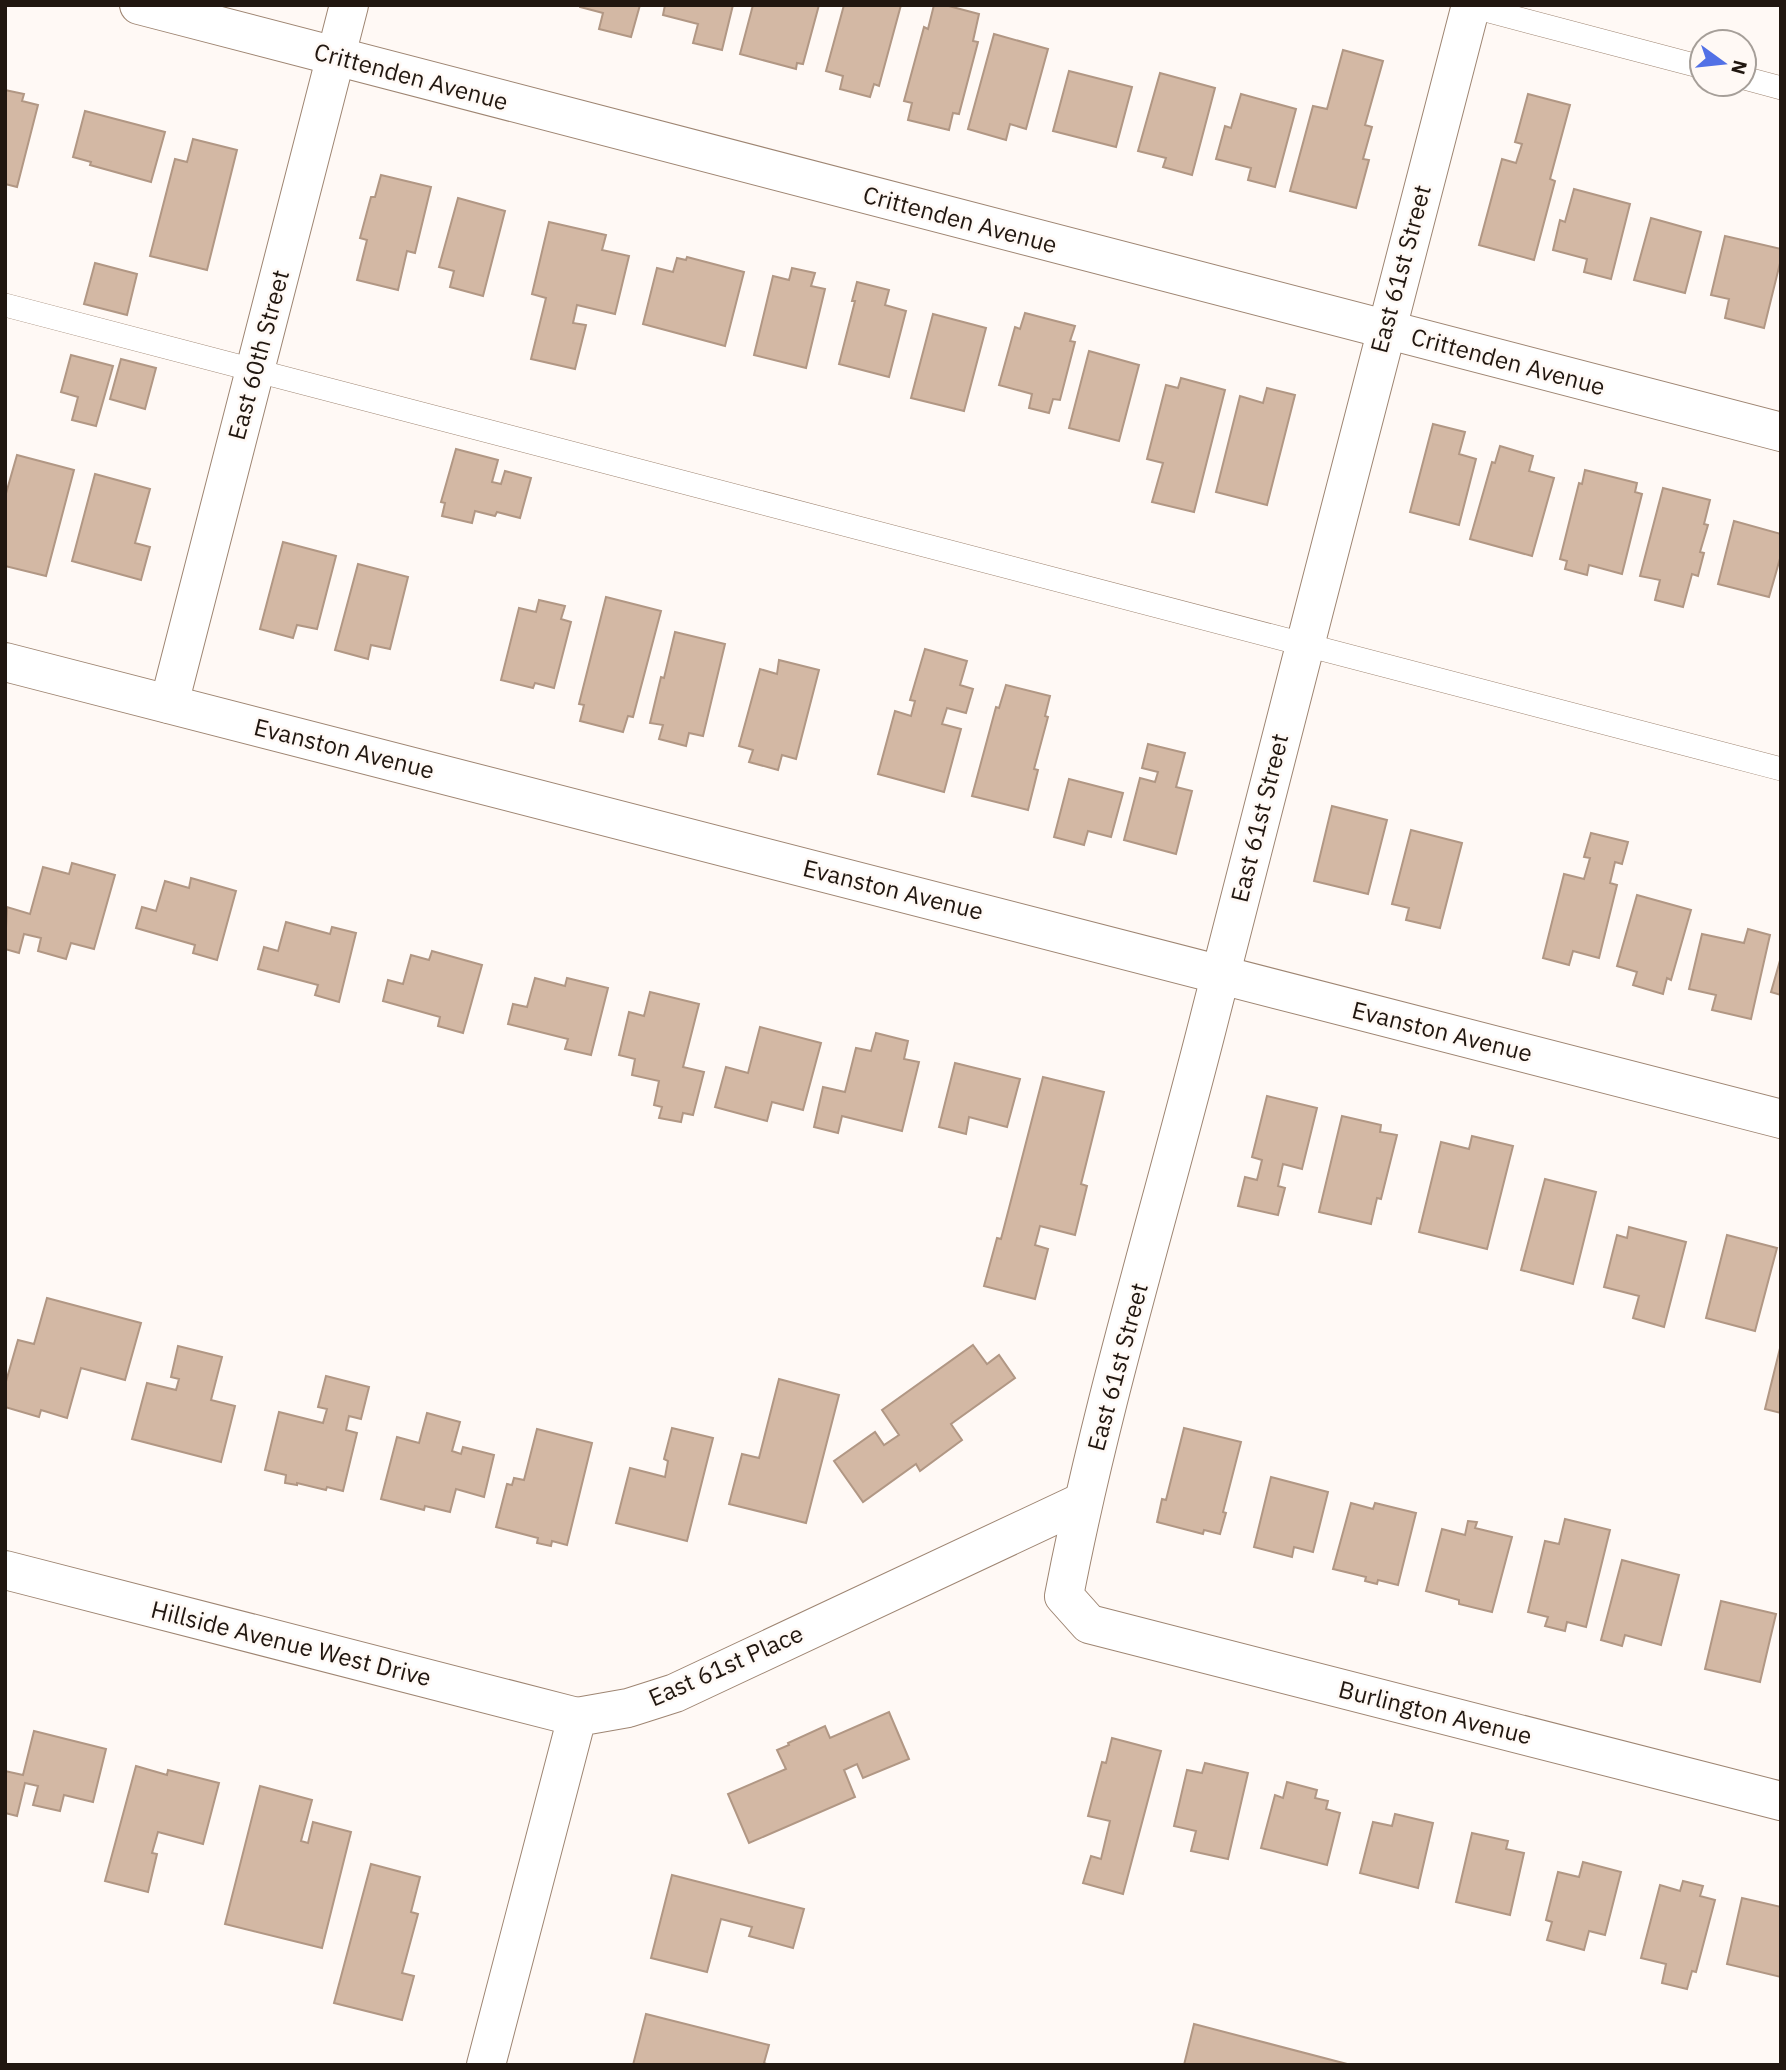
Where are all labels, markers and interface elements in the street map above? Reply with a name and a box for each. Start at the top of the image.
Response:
north arrow [1688,28,1758,98]
street label: Crittenden Avenue [311,35,512,117]
text: N [1726,58,1753,77]
street label: Crittenden Avenue [860,178,1061,260]
street label: East 61st Street [1362,181,1438,356]
street label: East 60th Street [220,266,296,443]
street label: Crittenden Avenue [1408,320,1609,402]
street label: Evanston Avenue [251,710,438,786]
street label: East 61st Street [1223,730,1295,905]
street label: Evanston Avenue [800,851,987,927]
street label: Evanston Avenue [1349,993,1536,1069]
street label: East 61st Street [1079,1279,1155,1454]
street label: Hillside Avenue West Drive [148,1593,435,1693]
street label: East 61st Place [643,1617,808,1713]
street label: Burlington Avenue [1335,1673,1535,1752]

